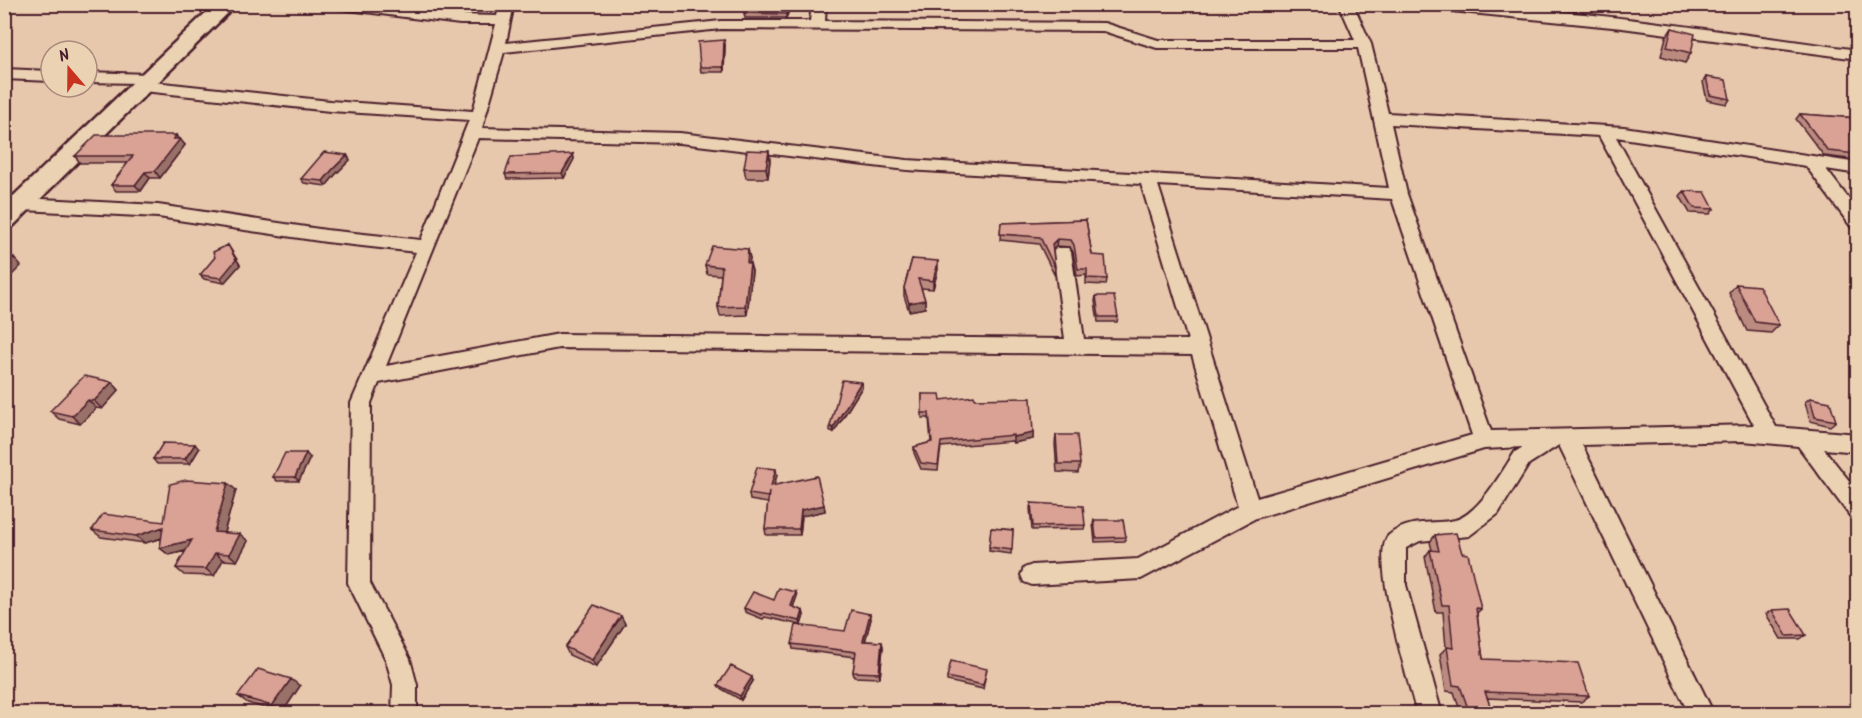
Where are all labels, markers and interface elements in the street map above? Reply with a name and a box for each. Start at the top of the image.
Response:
north arrow [39,39,99,99]
text: N [55,43,73,70]

